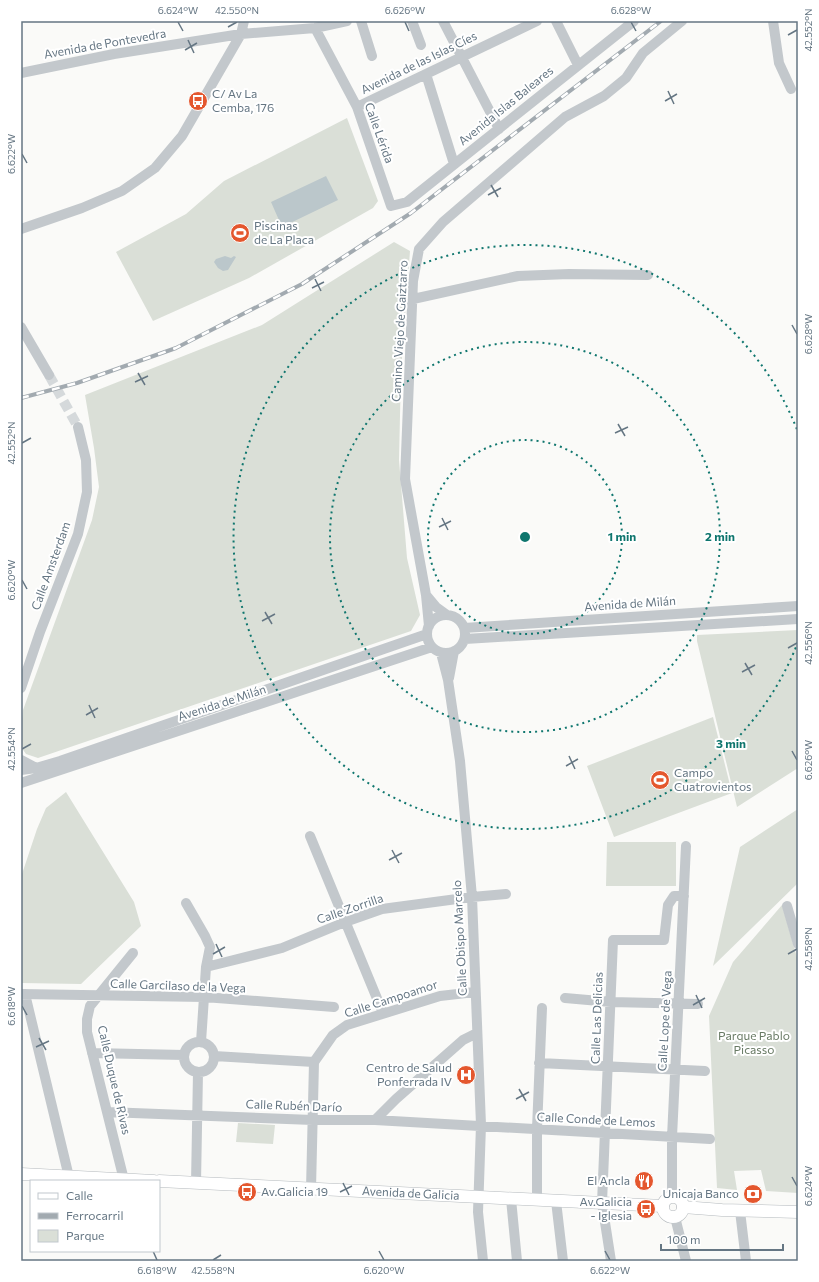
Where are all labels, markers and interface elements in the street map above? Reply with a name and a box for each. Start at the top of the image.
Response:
text: 6.624°W [158,4,198,16]
text: 42.550°N [215,4,259,16]
text: 6.626°W [385,4,425,16]
text: 6.628°W [611,4,651,16]
text: 42.552°N [802,8,814,52]
street label: Avenida de Pontevedra [43,25,167,61]
street label: Avenida de las Islas Cíes [358,28,479,96]
street label: Avenida Islas Baleares [455,63,555,148]
place label: C/ Av La Cemba, 176 [212,86,274,114]
bus stop icon: C/ Av La Cemba, 176 [187,90,209,112]
street label: Calle Lérida [363,100,397,165]
text: 6.622°W [5,134,17,174]
place label: Piscinas de La Placa [254,218,314,246]
sports icon: Piscinas de La Placa [229,222,251,244]
street label: Camino Viejo de Gaiztarro [388,260,410,402]
text: 6.628°W [802,314,814,354]
text: 42.552°N [5,421,17,465]
street label: Calle Amsterdam [28,520,73,612]
text: 1 min [608,529,636,543]
text: 2 min [705,529,735,543]
centre of rings [518,530,532,544]
text: 6.620°W [5,559,17,601]
street label: Avenida de Milán [584,593,676,613]
text: 42.556°N [802,621,814,665]
street label: Avenida de Milán [176,681,268,723]
text: 42.554°N [5,727,17,771]
text: 3 min [716,736,746,750]
text: 6.626°W [802,740,814,780]
place label: Campo Cuatrovientos [674,765,751,793]
sports icon: Campo Cuatrovientos [649,769,671,791]
street label: Calle Obispo Marcelo [449,880,469,996]
street label: Calle Zorrilla [315,890,385,926]
text: 42.558°N [802,927,814,971]
street label: Calle Lope de Vega [654,970,674,1072]
street label: Calle Las Delicias [587,972,605,1064]
street label: Calle Garcilaso de la Vega [110,976,246,994]
street label: Calle Campoamor [342,976,439,1020]
text: 6.618°W [5,986,17,1026]
street label: Calle Duque de Rivas [96,1024,134,1136]
park label: Parque Pablo Picasso [718,1028,790,1056]
place label: Centro de Salud Ponferrada IV [366,1060,452,1088]
hospital icon: Centro de Salud Ponferrada IV [455,1064,477,1086]
street label: Calle Rubén Darío [245,1096,343,1114]
street label: Calle Conde de Lemos [536,1109,656,1129]
text: 6.624°W [802,1166,814,1206]
restaurant icon: El Ancla [633,1170,655,1192]
place label: El Ancla [587,1173,630,1187]
legend [30,1180,160,1252]
bus stop icon: Av.Galicia 19 [236,1181,258,1203]
street label: Avenida de Galicia [362,1183,460,1202]
bank icon: Unicaja Banco [742,1183,764,1205]
place label: Av.Galicia 19 [261,1184,328,1198]
place label: Unicaja Banco [662,1186,739,1200]
text: Calle [66,1188,93,1202]
place label: Av.Galicia - Iglesia [580,1194,632,1222]
bus stop icon: Av.Galicia - Iglesia [635,1198,657,1220]
text: Ferrocarril [66,1208,123,1222]
scale bar [661,1226,783,1252]
text: Parque [66,1228,104,1242]
text: 100 m [667,1232,701,1246]
text: 6.618°W [137,1264,177,1276]
text: 42.558°N [191,1264,235,1276]
text: 6.620°W [363,1264,405,1276]
text: 6.622°W [590,1264,630,1276]

